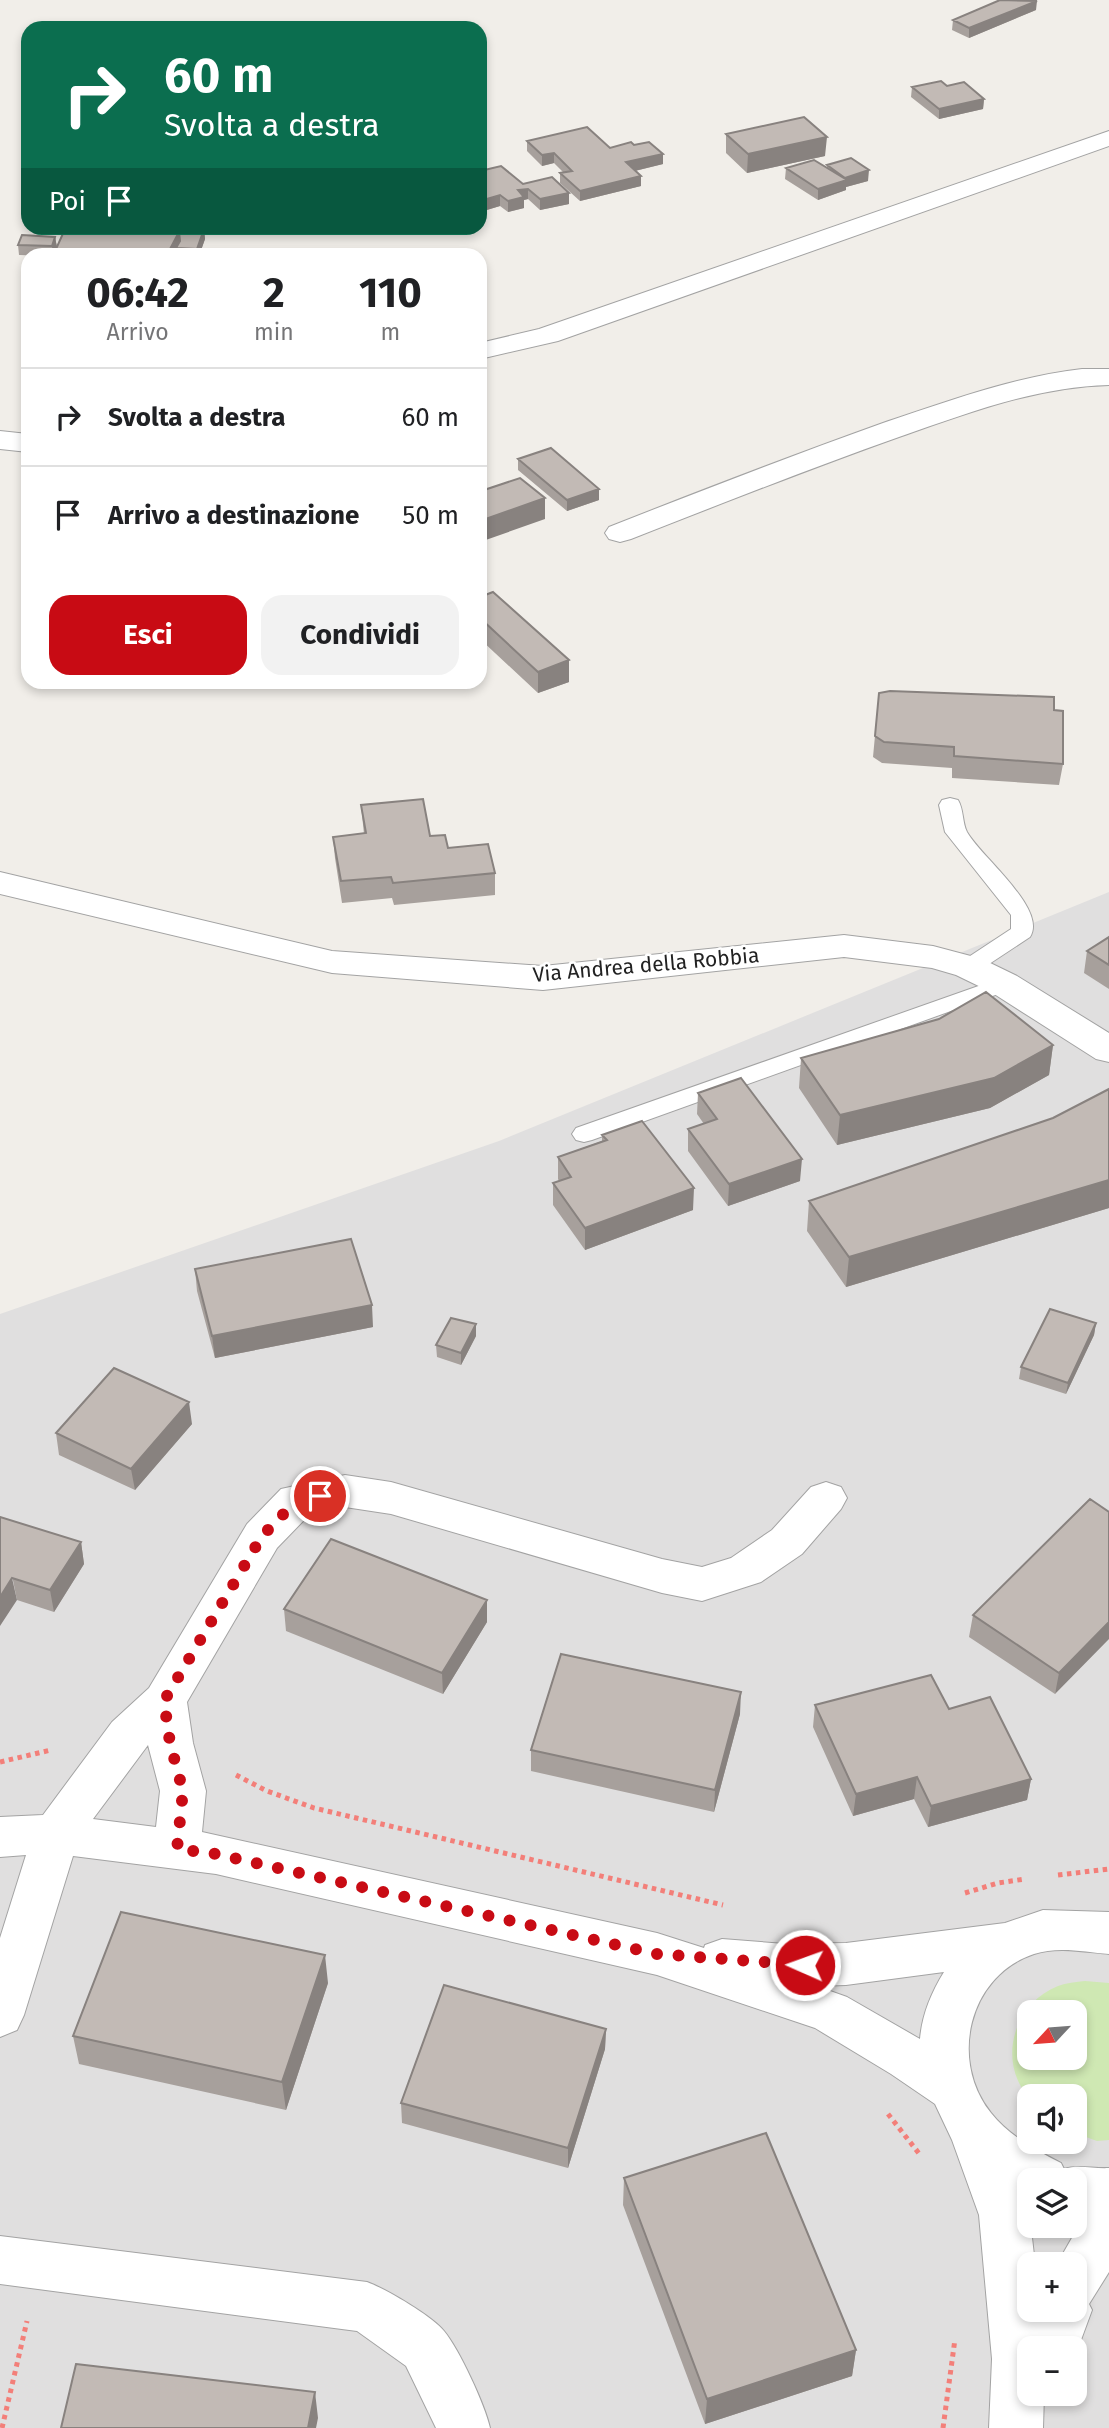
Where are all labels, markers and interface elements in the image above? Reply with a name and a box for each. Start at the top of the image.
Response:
text: 60 m [164,46,273,105]
icon: right [49,49,140,140]
text: Svolta a destra [164,106,380,144]
icon: arrive [100,182,138,220]
text: Poi [49,186,86,217]
text: 06:42 [86,268,189,318]
text: 2 [263,268,285,318]
text: 110 [359,268,422,318]
text: Arrivo [107,318,169,346]
text: min [254,318,294,346]
text: m [381,318,400,346]
icon: right [49,398,87,436]
text: Svolta a destra [108,402,286,433]
text: 60 m [401,402,459,433]
icon: arrive [49,496,87,534]
text: Arrivo a destinazione [108,500,359,531]
text: 50 m [402,500,459,531]
button: Esci [49,595,247,675]
button: Condividi [261,595,459,675]
street label: Via Andrea della Robbia [532,942,760,988]
pin [290,1466,350,1526]
icon: arrive [301,1477,339,1515]
position arrow [768,1928,842,2002]
north arrow [1017,2000,1087,2070]
map controls [1017,2000,1087,2406]
button: sound [1017,2084,1087,2154]
button: layers [1017,2168,1087,2238]
button: + [1017,2252,1087,2322]
button: − [1017,2336,1087,2406]

